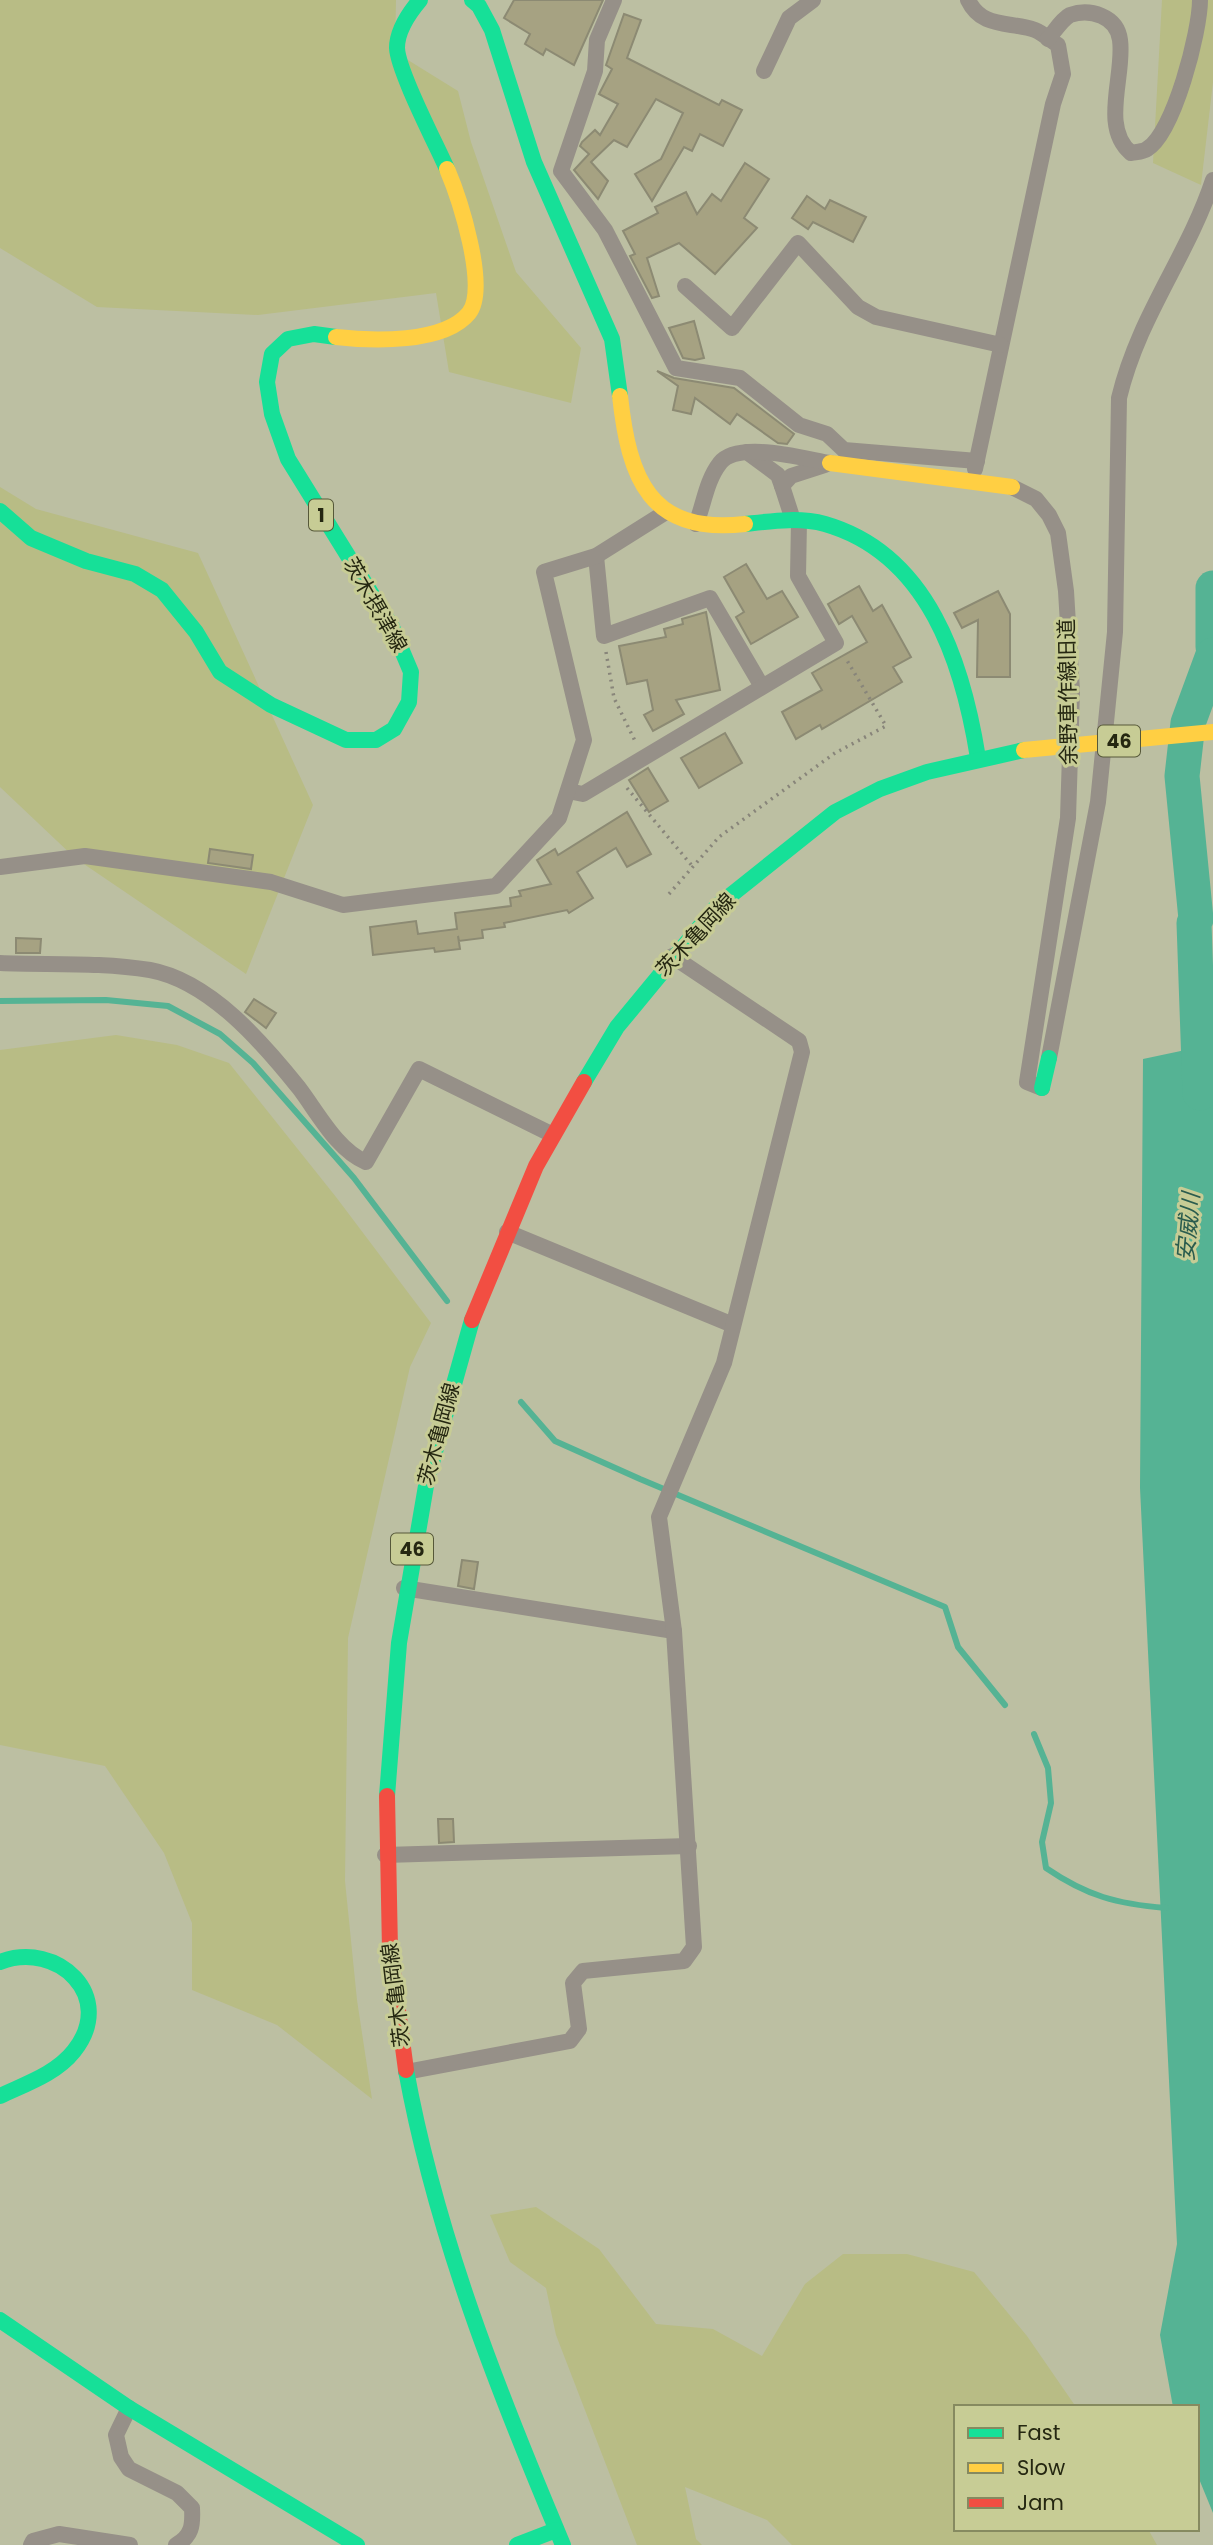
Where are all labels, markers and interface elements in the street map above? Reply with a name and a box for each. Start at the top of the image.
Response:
road number: 1 [309,500,333,530]
street label: 茨木摂津線 [337,552,414,657]
street label: 余野車作線旧道 [1052,618,1083,766]
road number: 46 [1098,726,1140,756]
street label: 茨木亀岡線 [649,886,742,983]
water label: 安威川 [1169,1188,1207,1263]
street label: 茨木亀岡線 [411,1379,466,1488]
road number: 46 [391,1534,433,1564]
street label: 茨木亀岡線 [375,1941,416,2049]
legend [954,2405,1199,2531]
text: Fast [1017,2418,1060,2447]
text: Slow [1017,2453,1065,2482]
text: Jam [1017,2488,1064,2517]

